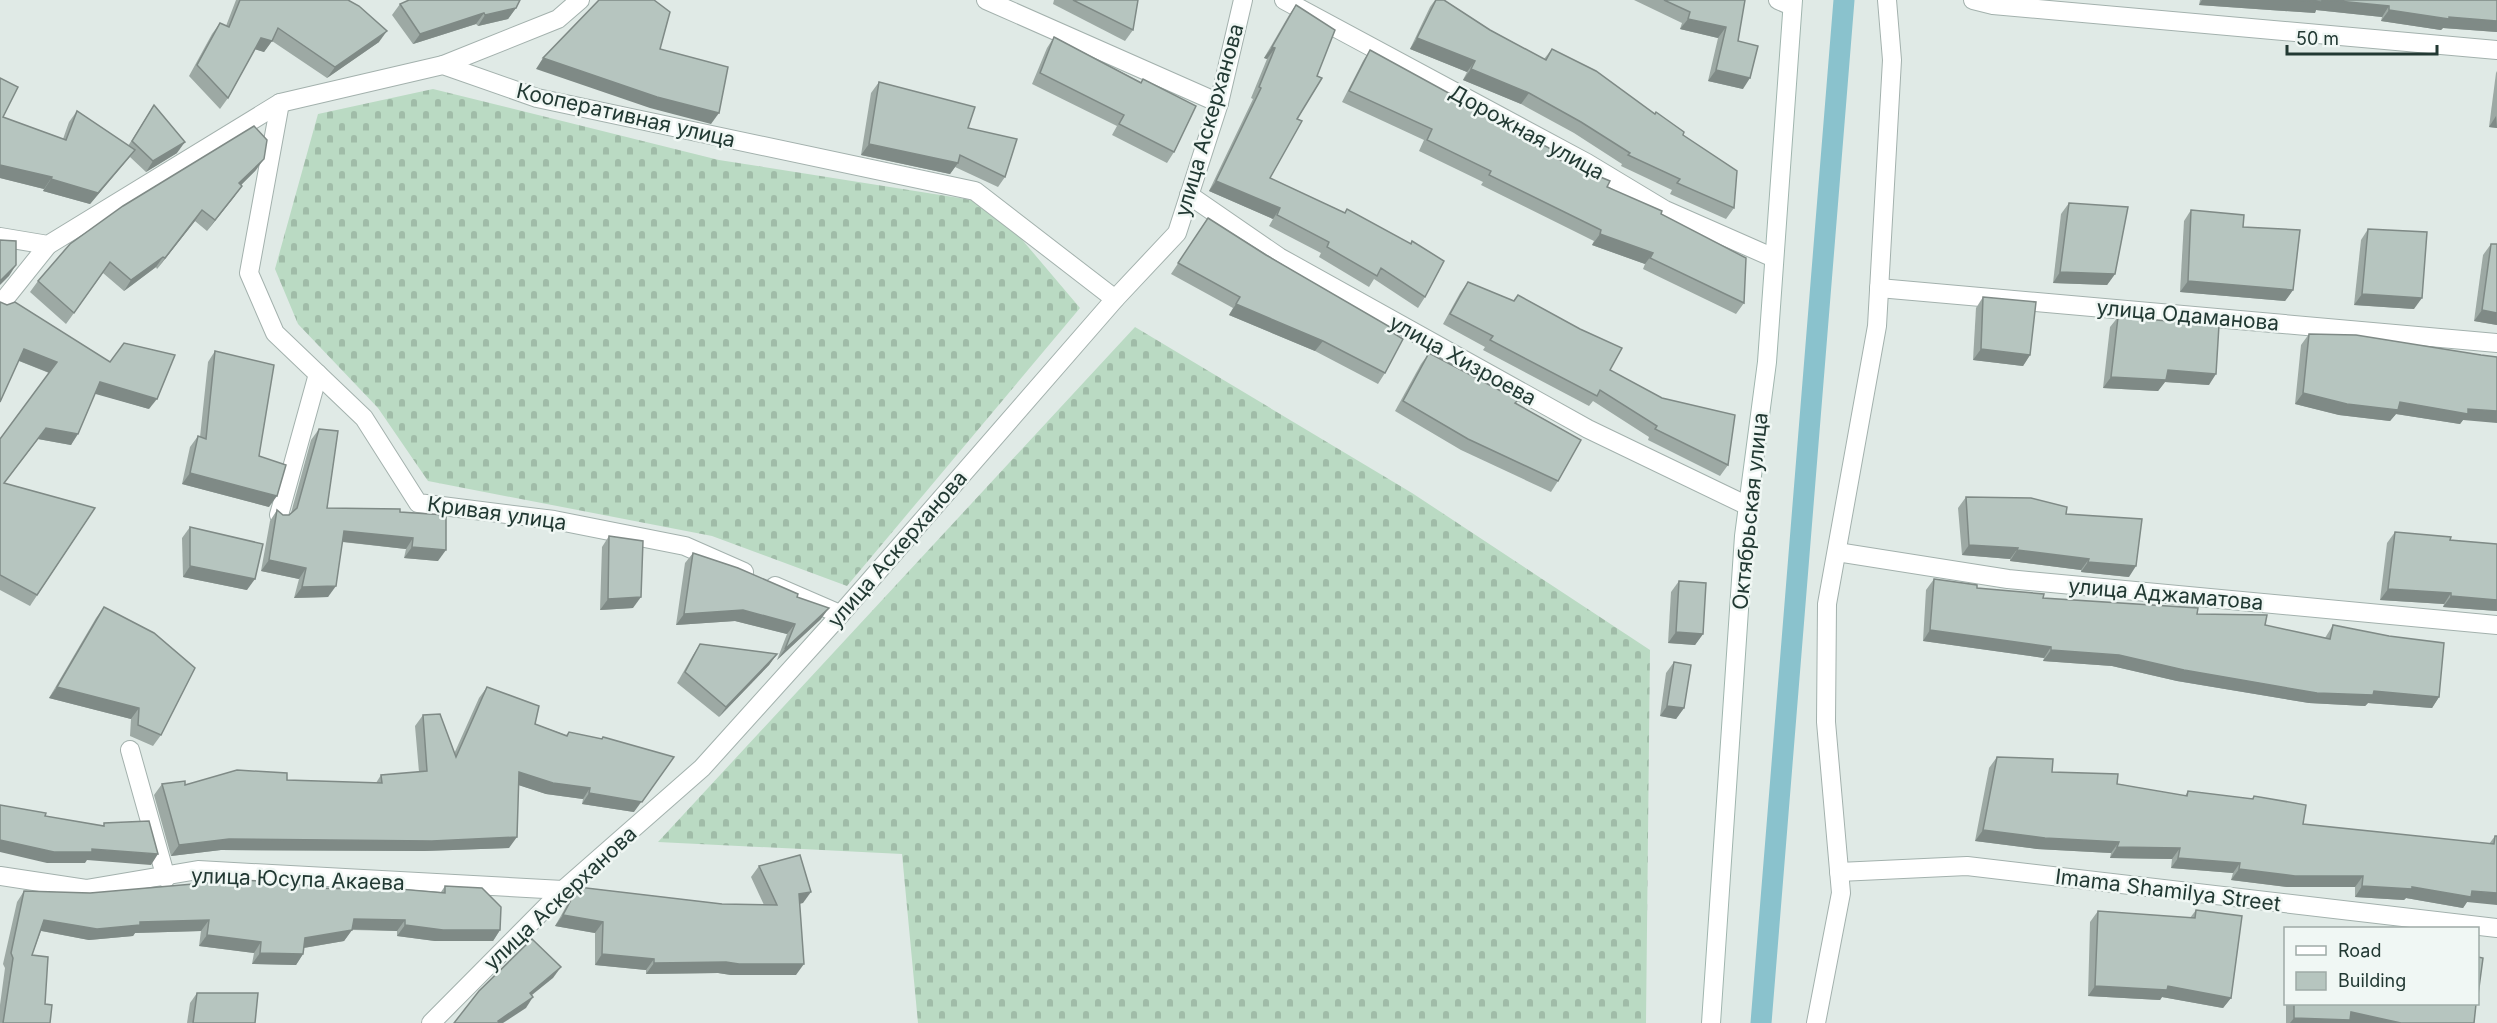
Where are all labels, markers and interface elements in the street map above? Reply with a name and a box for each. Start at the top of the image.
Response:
scale bar [2287,18,2437,56]
street label: улица Аскерханова [1169,21,1249,219]
text: 50 m [2296,28,2339,49]
street label: Кооперативная улица [514,78,738,152]
street label: Дорожная улица [1445,79,1609,185]
street label: улица Одаманова [2096,295,2280,335]
street label: улица Хизроева [1385,309,1541,411]
street label: Октябрьская улица [1727,411,1773,611]
street label: улица Аскерханова [822,466,972,632]
street label: Кривая улица [426,491,568,535]
street label: улица Аджаматова [2067,573,2265,615]
street label: улица Аскерханова [479,821,641,975]
street label: улица Юсупа Акаева [191,863,405,895]
street label: Imama Shamilya Street [2054,864,2282,916]
legend [2284,927,2479,1005]
text: Road [2338,940,2381,961]
text: Building [2338,970,2406,991]

